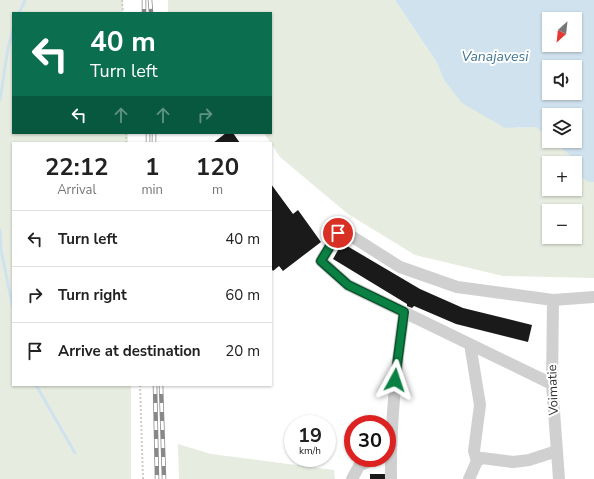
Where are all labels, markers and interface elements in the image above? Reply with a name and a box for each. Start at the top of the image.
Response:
north arrow [542,12,582,52]
map controls [542,12,582,244]
text: 40 m [90,23,156,61]
icon: left [24,28,76,80]
water label: Vanajavesi [462,47,529,66]
text: Turn left [90,59,158,83]
button: sound [542,60,582,100]
icon: left [68,104,90,126]
icon: ahead [110,104,132,126]
icon: ahead [152,104,174,126]
icon: right [194,104,216,126]
button: layers [542,108,582,148]
text: 22:12 [45,151,108,183]
text: 1 [145,151,159,183]
text: 120 [196,151,239,183]
button: + [542,156,582,196]
text: Arrival [57,181,96,199]
text: min [141,181,163,199]
text: m [212,181,223,199]
button: − [542,204,582,244]
pin [321,216,355,250]
icon: arrive [327,222,349,244]
icon: left [24,228,46,250]
text: Turn left [58,229,117,249]
text: 40 m [225,229,260,249]
icon: right [24,284,46,306]
text: Turn right [58,285,127,305]
text: 60 m [225,285,260,305]
icon: arrive [24,340,46,362]
text: Arrive at destination [58,341,201,361]
text: 20 m [225,341,260,361]
position arrow [374,359,416,401]
street label: Voimatie [543,364,563,417]
speed limit sign: 30 [344,415,396,467]
text: 19 [298,422,322,449]
text: km/h [299,444,321,458]

